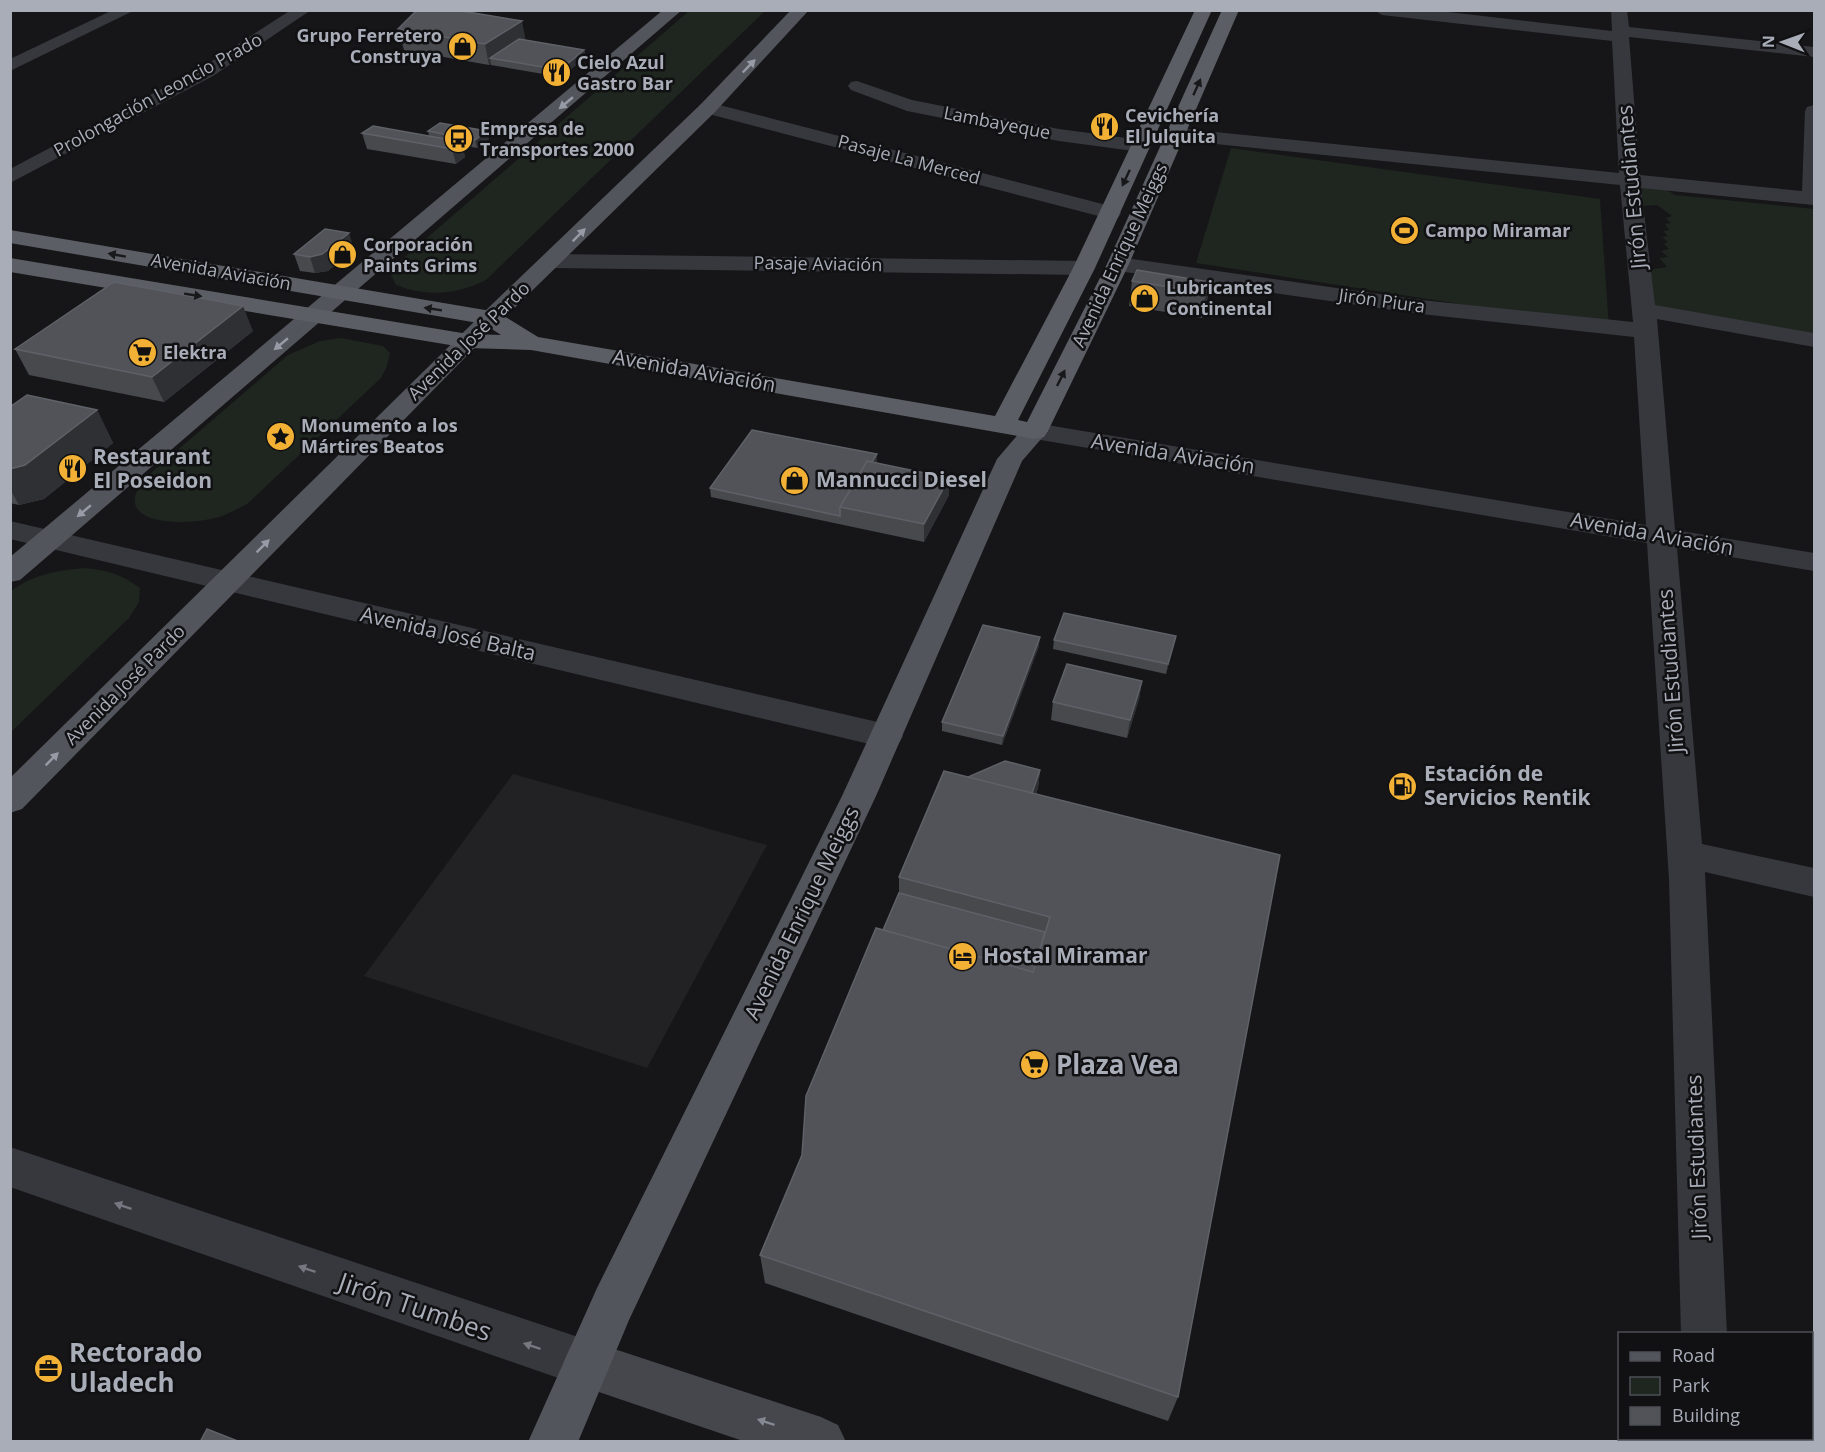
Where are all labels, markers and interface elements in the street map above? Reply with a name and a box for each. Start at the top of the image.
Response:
north arrow [1753,12,1813,72]
place label: Grupo Ferretero Construya [296,23,442,68]
street label: Prolongación Leoncio Prado [49,27,266,162]
shop icon: Grupo Ferretero Construya [447,30,479,62]
text: N [1757,35,1779,48]
place label: Cielo Azul Gastro Bar [577,50,673,95]
restaurant icon: Cielo Azul Gastro Bar [540,57,572,89]
one-way arrow [741,59,755,73]
one-way arrow [1192,79,1201,96]
one-way arrow [559,96,574,109]
street label: Lambayeque [942,100,1053,144]
place label: Cevichería El Julquita [1125,103,1219,148]
street label: Jirón Estudiantes [1610,104,1652,272]
restaurant icon: Cevichería El Julquita [1088,110,1120,142]
place label: Empresa de Transportes 2000 [480,116,634,161]
bus stop icon: Empresa de Transportes 2000 [443,123,475,155]
street label: Pasaje La Merced [836,129,983,190]
street label: Avenida Enrique Meiggs [1066,159,1172,351]
one-way arrow [1122,169,1131,186]
sports icon: Campo Miramar [1388,215,1420,247]
place label: Campo Miramar [1425,218,1570,242]
one-way arrow [572,228,587,242]
place label: Corporación Paints Grims [363,232,477,277]
shop icon: Corporación Paints Grims [326,239,358,271]
street label: Avenida Aviación [149,247,293,295]
one-way arrow [107,250,126,259]
street label: Pasaje Aviación [753,250,883,276]
place label: Lubricantes Continental [1166,275,1272,320]
street label: Avenida José Pardo [402,276,534,405]
shop icon: Lubricantes Continental [1129,282,1161,314]
street label: Jirón Piura [1335,282,1427,318]
one-way arrow [183,291,202,300]
one-way arrow [424,304,443,313]
supermarket icon: Elektra [126,337,158,369]
one-way arrow [273,338,289,351]
place label: Elektra [163,340,227,364]
street label: Avenida Aviación [610,342,778,398]
one-way arrow [1057,370,1066,387]
place label: Monumento a los Mártires Beatos [301,413,458,458]
place icon: Monumento a los Mártires Beatos [264,420,296,452]
street label: Avenida Aviación [1089,426,1257,480]
place label: Restaurant El Poseidon [93,442,212,494]
restaurant icon: Restaurant El Poseidon [56,453,88,485]
shop icon: Mannucci Diesel [779,464,811,496]
place label: Mannucci Diesel [816,465,987,493]
one-way arrow [77,504,92,517]
street label: Avenida Aviación [1568,505,1736,561]
one-way arrow [256,539,270,553]
street label: Jirón Estudiantes [1650,588,1690,756]
street label: Avenida José Balta [358,599,539,667]
street label: Avenida José Pardo [59,619,190,750]
one-way arrow [44,752,58,766]
place label: Estación de Servicios Rentik [1424,759,1592,811]
fuel station icon: Estación de Servicios Rentik [1387,770,1419,802]
street label: Avenida Enrique Meiggs [737,801,865,1024]
hotel icon: Hostal Miramar [946,940,978,972]
place label: Hostal Miramar [983,941,1148,969]
place label: Plaza Vea [1056,1046,1179,1082]
supermarket icon: Plaza Vea [1019,1049,1051,1081]
street label: Jirón Estudiantes [1679,1074,1713,1242]
one-way arrow [114,1201,132,1211]
street label: Jirón Tumbes [331,1262,497,1349]
one-way arrow [298,1264,316,1274]
legend [1618,1332,1813,1440]
place label: Rectorado Uladech [69,1334,202,1400]
one-way arrow [523,1341,541,1350]
text: Road [1672,1343,1715,1367]
office icon: Rectorado Uladech [32,1352,64,1384]
text: Park [1672,1373,1710,1397]
text: Building [1672,1403,1740,1427]
one-way arrow [757,1416,775,1426]

